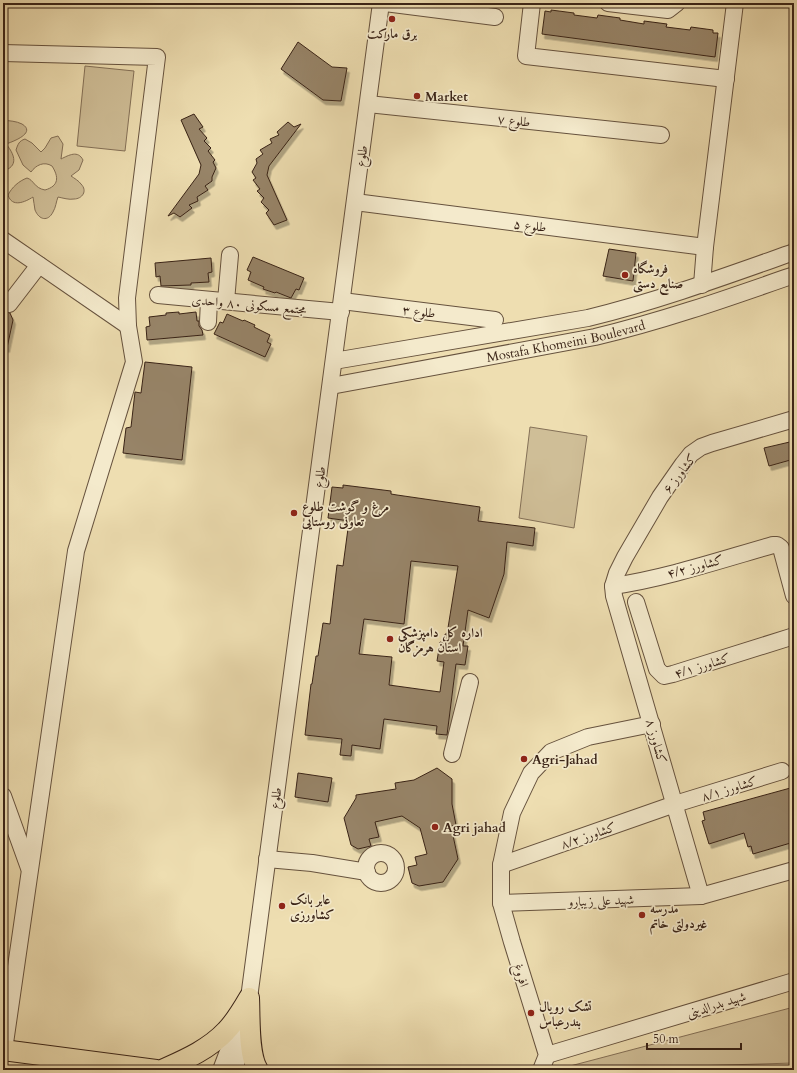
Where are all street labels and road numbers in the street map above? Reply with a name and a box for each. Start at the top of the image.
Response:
street label: طلوع ۷ [496,110,531,134]
street label: طلوع [352,144,374,168]
street label: طلوع ۵ [512,215,547,239]
street label: مجتمع مسکونی ۸۰ واحدی [190,291,307,322]
street label: طلوع ۳ [401,301,436,325]
street label: Mostafa Khomeini Boulevard [485,316,647,367]
street label: کشاورز ۶ [659,450,701,497]
street label: طلوع [310,465,332,489]
street label: کشاورز ۴/۲ [665,551,725,583]
street label: کشاورز ۴/۱ [672,649,732,683]
street label: کشاورز ۸ [641,717,671,766]
street label: کشاورز ۸/۱ [699,772,759,806]
street label: طلوع [266,786,288,810]
street label: کشاورز ۸/۲ [558,818,618,854]
street label: شهید علی زیبارو [566,891,634,912]
street label: افروغ [507,961,533,990]
street label: شهید بدرالدینی [684,987,748,1022]

